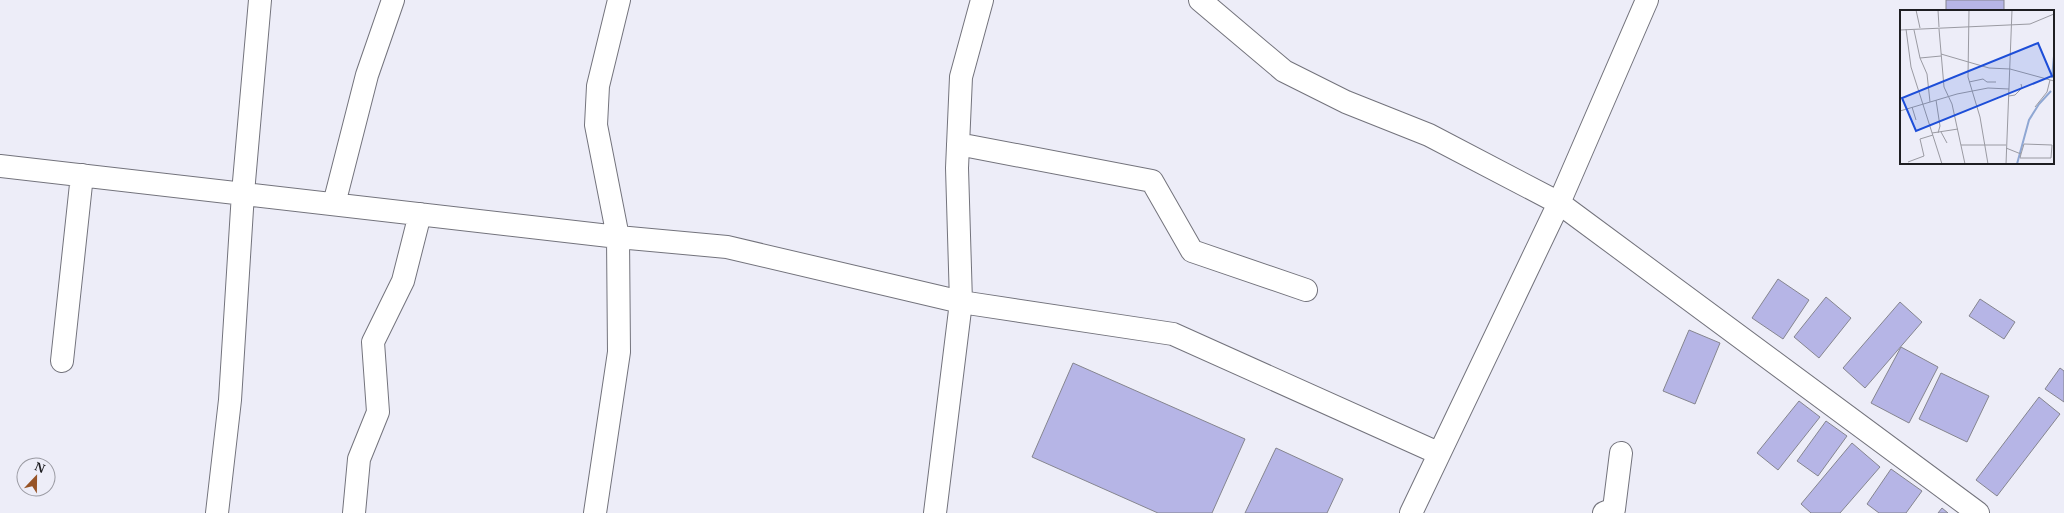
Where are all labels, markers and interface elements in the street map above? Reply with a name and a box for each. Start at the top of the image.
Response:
inset map [1900,10,2054,164]
north arrow [16,457,56,497]
text: N [32,459,48,476]

